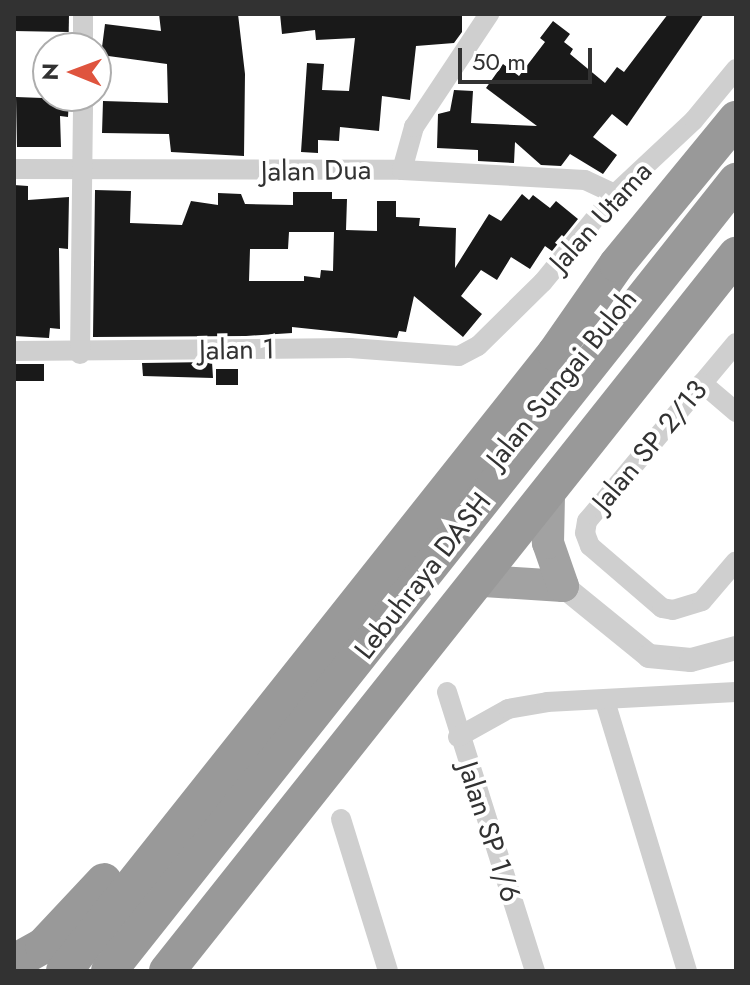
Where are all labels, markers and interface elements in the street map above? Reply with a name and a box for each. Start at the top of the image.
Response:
north arrow [32,32,112,112]
scale bar [462,32,596,82]
text: 50 m [472,44,526,79]
text: N [34,63,66,81]
street label: Jalan Dua [261,153,371,189]
street label: Jalan Utama [543,155,659,279]
street label: Jalan Sungai Buloh [480,283,644,475]
street label: Jalan 1 [199,333,275,367]
street label: Jalan SP 2/13 [586,374,714,518]
street label: Lebuhraya DASH [348,486,498,666]
street label: Jalan SP 1/6 [451,758,527,906]

